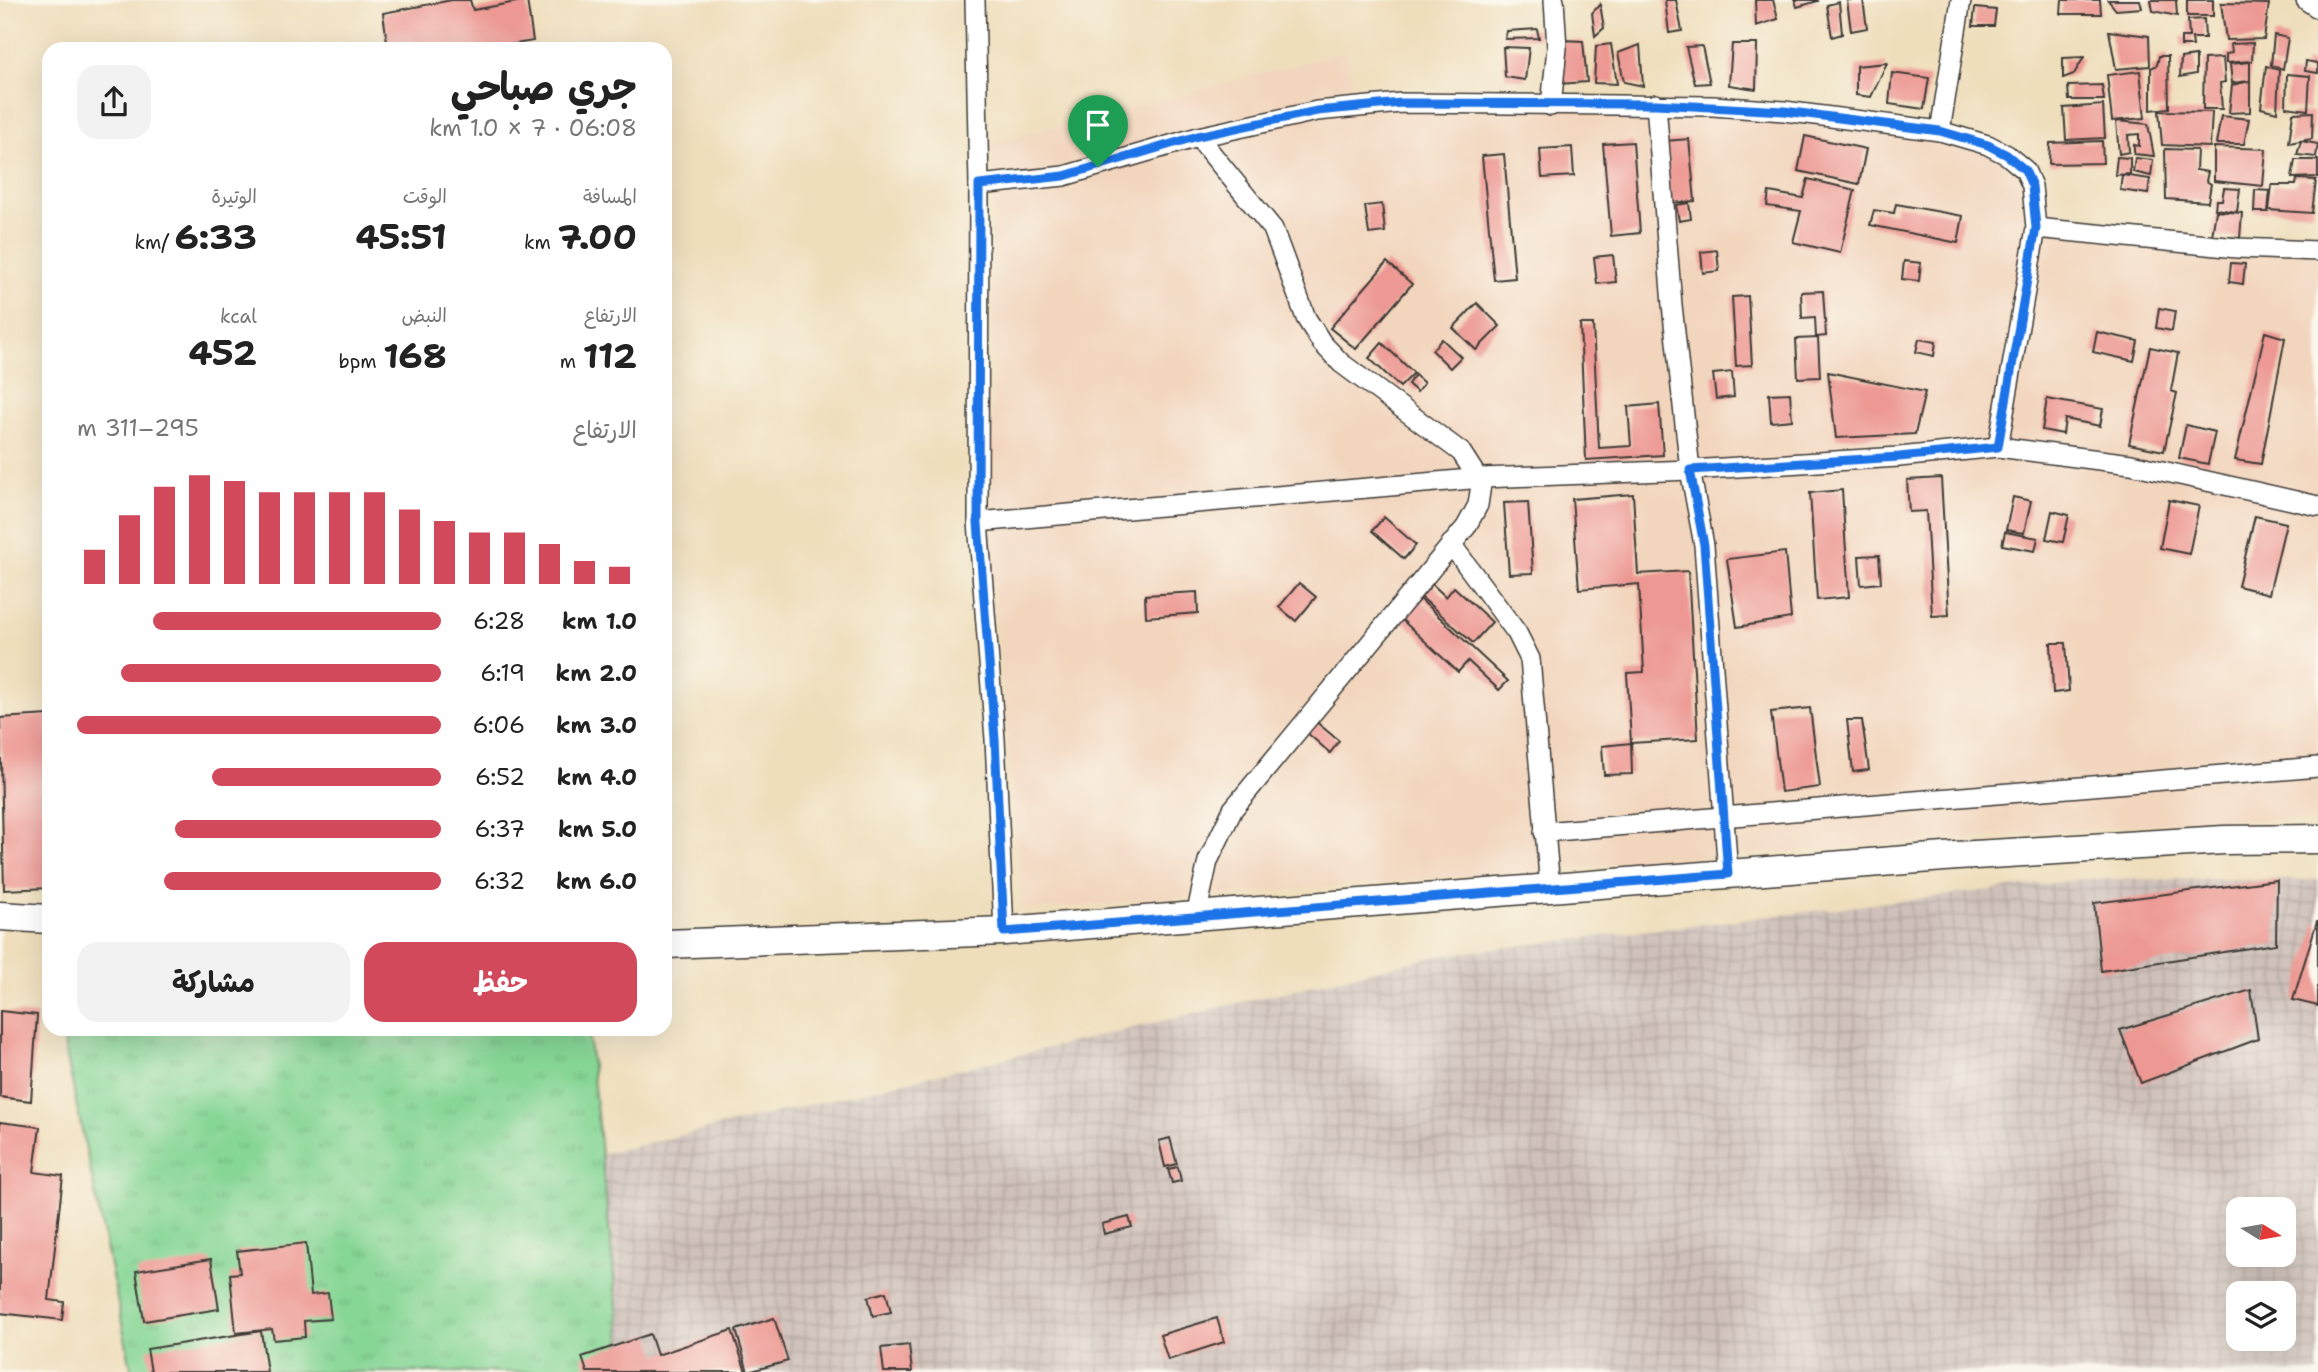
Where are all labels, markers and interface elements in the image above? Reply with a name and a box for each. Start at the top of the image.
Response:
text: جري صباحي [450,61,637,112]
button: share [77,65,151,139]
pin [1068,95,1128,167]
icon: arrive [1079,106,1117,144]
text: 06:08 · 7 × 1.0 km [429,113,637,143]
text: الوتيرة [211,184,257,209]
text: الوقت [403,184,447,209]
text: المسافة [583,184,637,209]
text: 6:33 [175,213,257,260]
text: 45:51 [355,213,447,260]
text: 7.00 [557,213,637,260]
text: /km [134,230,175,255]
text: km [524,230,557,255]
text: النبض [402,303,447,328]
text: الارتفاع [584,303,637,328]
text: kcal [220,304,257,329]
text: 452 [188,329,257,376]
text: 168 [383,332,447,379]
text: 112 [583,332,637,379]
text: bpm [339,349,383,374]
text: m [560,349,583,374]
text: 295–311 m [77,413,199,443]
text: الارتفاع [573,415,637,445]
text: 6:28 [473,606,525,636]
text: 1.0 km [562,606,637,636]
text: 6:19 [480,658,525,688]
text: 2.0 km [555,658,637,688]
text: 6:06 [472,710,525,740]
text: 3.0 km [556,710,637,740]
text: 6:52 [475,762,525,792]
text: 4.0 km [556,762,637,792]
text: 6:37 [474,814,525,844]
text: 5.0 km [558,814,637,844]
text: 6:32 [474,866,525,896]
text: 6.0 km [556,866,637,896]
button: مشاركة [77,942,350,1022]
button: حفظ [364,942,637,1022]
north arrow [2226,1197,2296,1267]
map controls [2226,1197,2296,1351]
button: layers [2226,1281,2296,1351]

